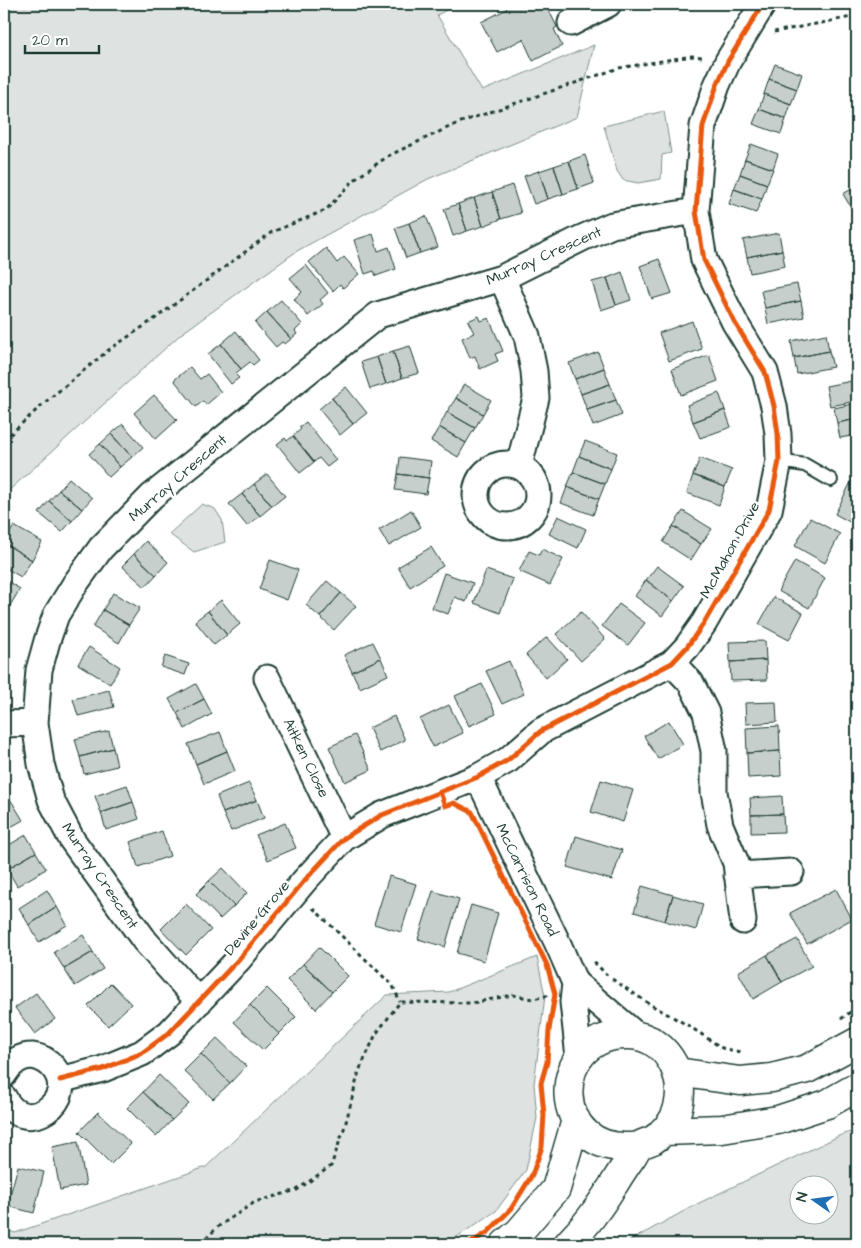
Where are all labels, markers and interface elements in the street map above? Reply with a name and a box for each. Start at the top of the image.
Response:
scale bar [25,22,99,54]
text: 20 m [32,30,68,51]
street label: Murray Crescent [483,221,605,292]
street label: Murray Crescent [124,429,232,527]
street label: McMahon Drive [695,498,765,602]
street label: Aitken Close [278,715,334,801]
street label: Murray Crescent [56,819,143,934]
street label: McCarrison Road [491,820,564,940]
street label: Devine Grove [219,876,295,960]
north arrow [788,1176,838,1226]
text: N [792,1190,813,1204]

